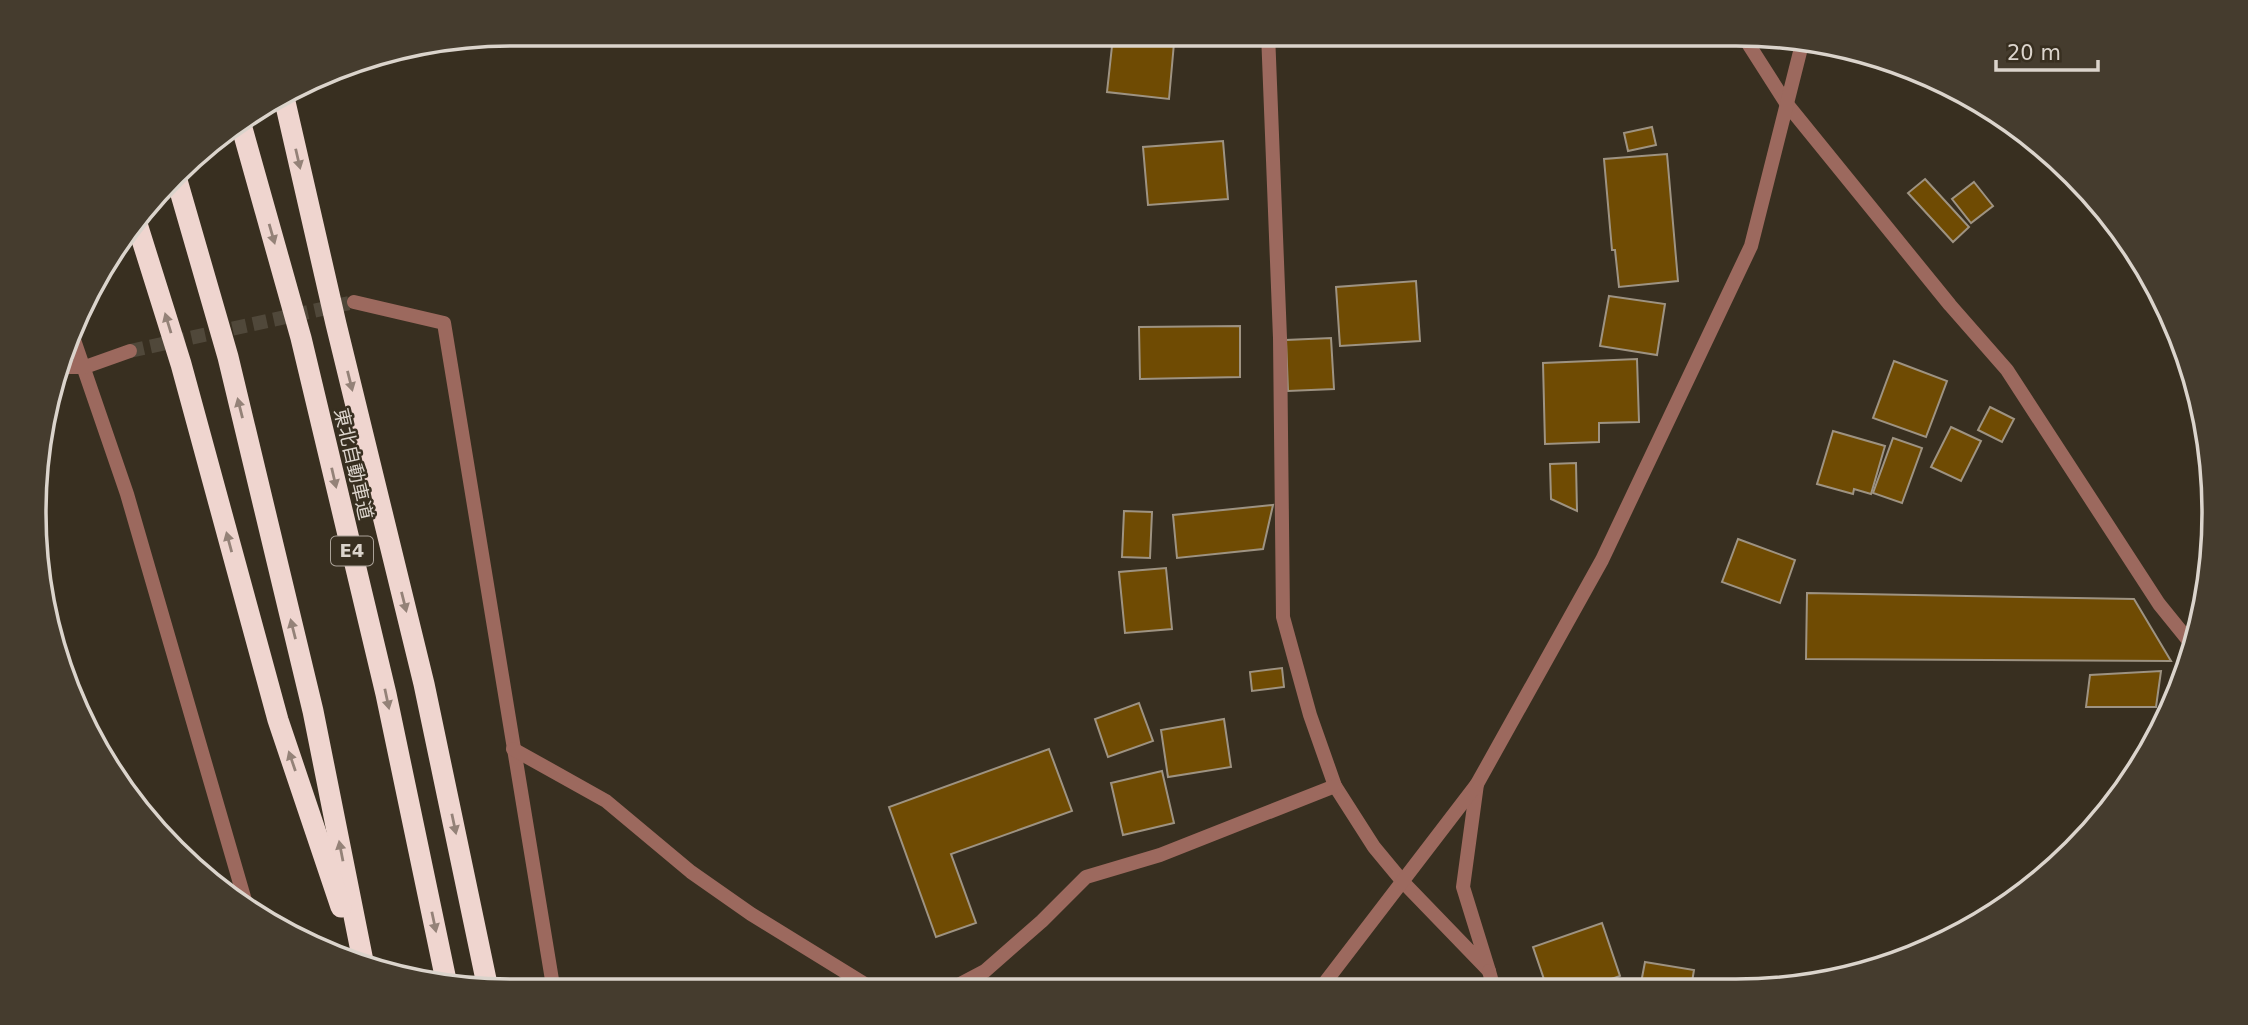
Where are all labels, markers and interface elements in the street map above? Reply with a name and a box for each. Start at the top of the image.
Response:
scale bar [1996,28,2098,72]
text: 20 m [2007,41,2061,65]
one-way arrow [292,149,303,171]
one-way arrow [267,224,277,245]
one-way arrow [163,312,173,333]
one-way arrow [345,370,356,392]
one-way arrow [234,396,245,418]
street label: 東北自動車道 [330,406,378,522]
one-way arrow [329,467,340,489]
one-way arrow [224,531,234,552]
road number: E4 [331,536,373,566]
one-way arrow [399,591,410,613]
one-way arrow [287,618,298,640]
one-way arrow [381,688,392,710]
one-way arrow [286,750,297,771]
one-way arrow [448,813,459,835]
one-way arrow [336,840,347,862]
one-way arrow [429,911,440,933]

